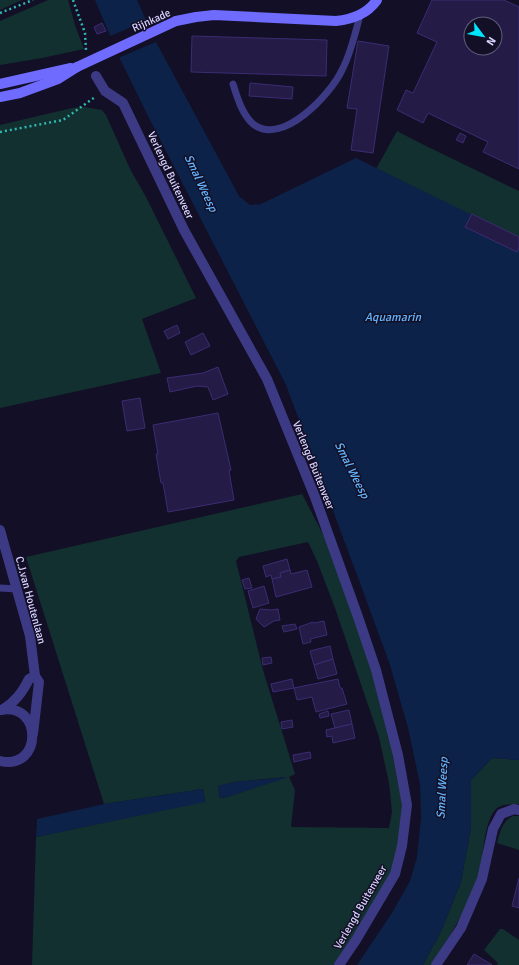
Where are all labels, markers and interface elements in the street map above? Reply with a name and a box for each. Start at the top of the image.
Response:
street label: Rijnkade [130,6,173,35]
north arrow [463,16,503,56]
text: N [484,34,499,48]
street label: Verlengd Buitenveer [145,130,196,221]
water label: Smal Weesp [181,152,221,215]
water label: Aquamarin [365,310,422,325]
street label: Verlengd Buitenveer [290,419,337,511]
water label: Smal Weesp [331,439,373,502]
street label: C.J.van Houtenlaan [13,555,48,645]
water label: Smal Weesp [433,756,452,819]
street label: Verlengd Buitenveer [331,863,390,951]

